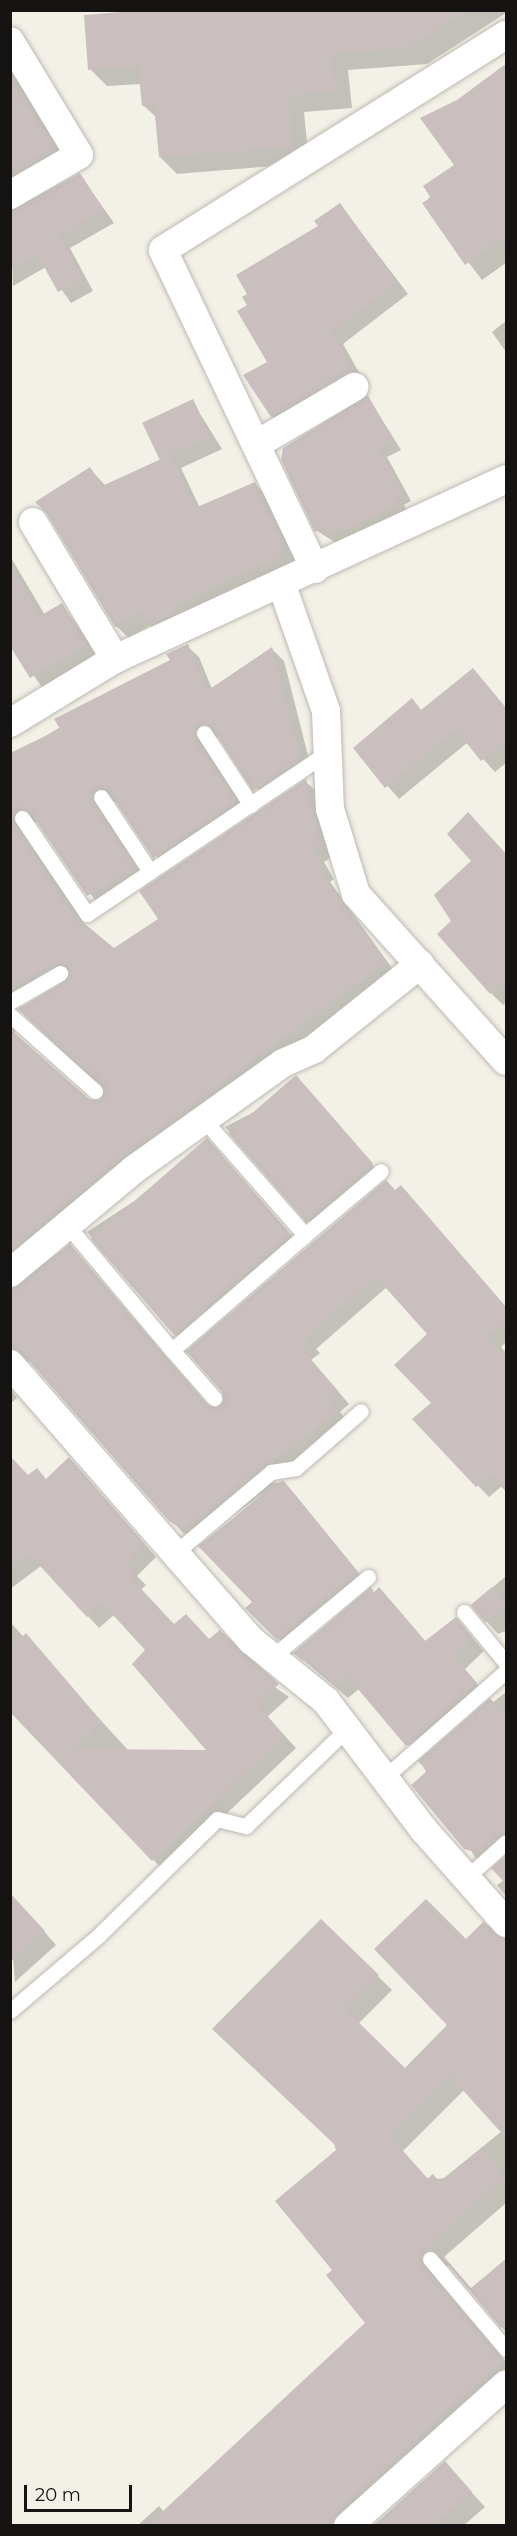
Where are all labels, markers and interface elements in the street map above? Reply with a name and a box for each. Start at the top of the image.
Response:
scale bar [27,2473,135,2511]
text: 20 m [35,2484,81,2506]

